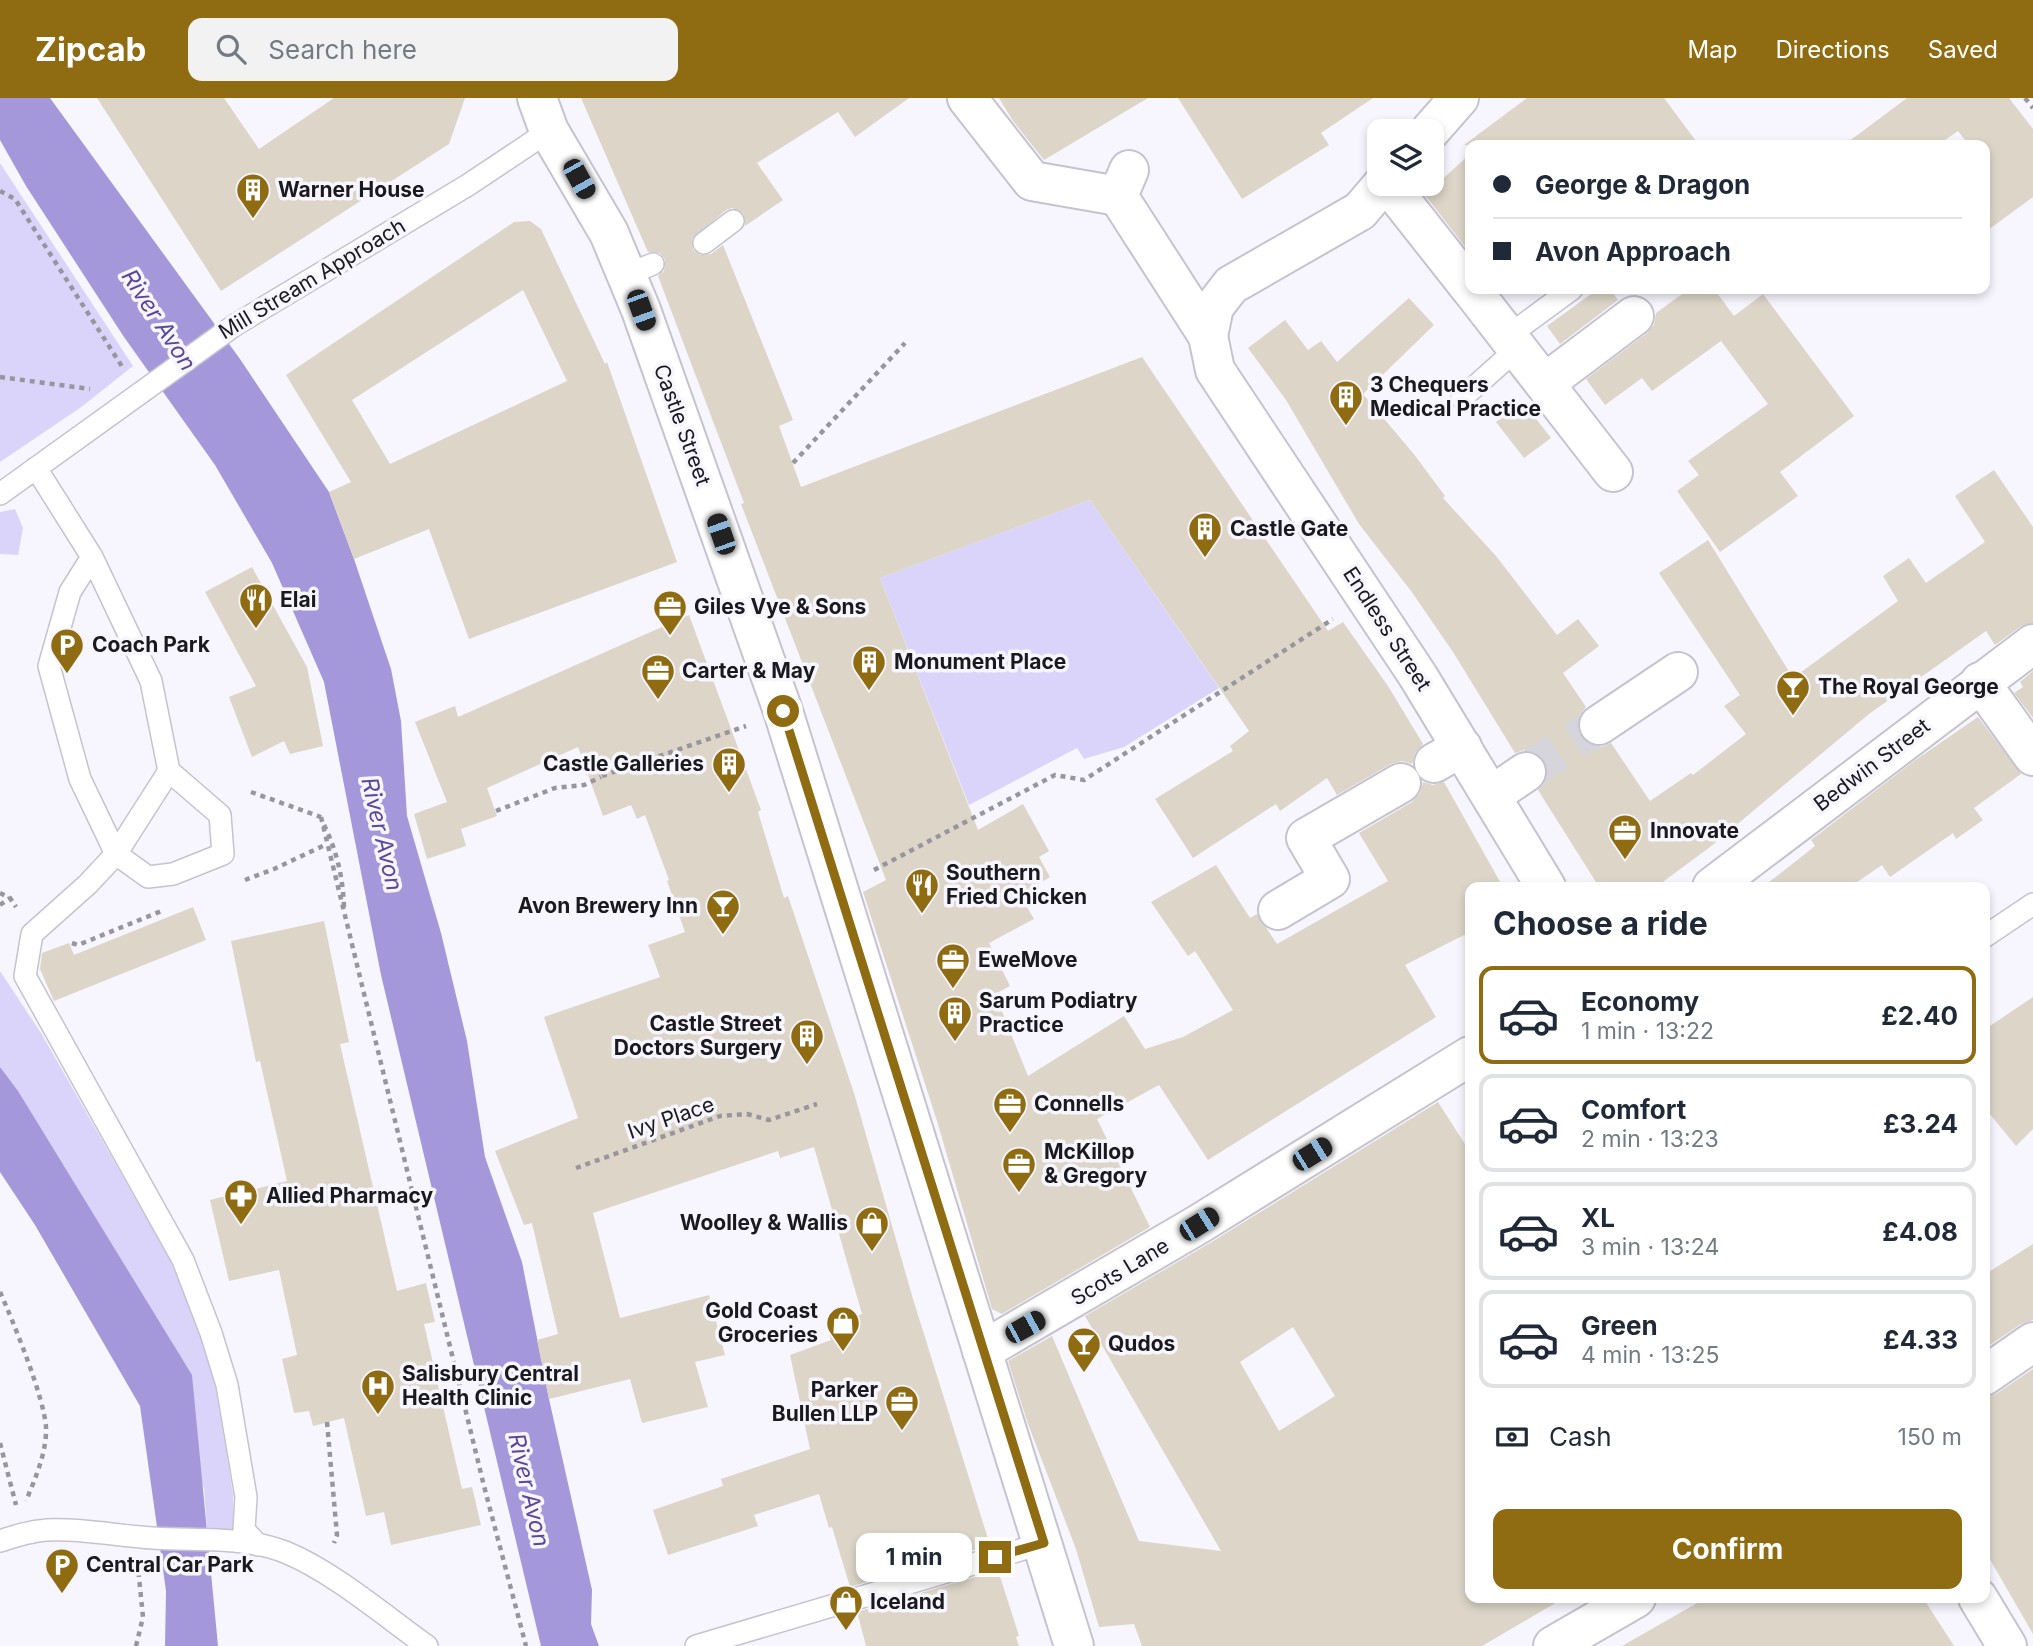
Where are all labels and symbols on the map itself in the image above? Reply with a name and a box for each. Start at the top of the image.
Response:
car [560,156,599,202]
building icon: Warner House [234,171,272,220]
place label: Warner House [278,177,425,202]
street label: Mill Stream Approach [214,213,410,344]
water label: River Avon [116,264,202,376]
car [624,287,659,333]
street label: Castle Street [649,361,716,489]
place label: 3 Chequers Medical Practice [1370,372,1541,421]
building icon: 3 Chequers Medical Practice [1327,378,1365,427]
building icon: Castle Gate [1186,510,1224,559]
car [705,511,738,557]
place label: Castle Gate [1230,516,1348,541]
street label: Endless Street [1338,562,1437,695]
restaurant icon: Elai [237,581,275,630]
place label: Elai [280,587,316,612]
office icon: Giles Vye & Sons [651,588,689,637]
place label: Giles Vye & Sons [694,594,866,619]
parking icon: Coach Park [48,626,86,675]
place label: Coach Park [92,632,211,657]
building icon: Monument Place [850,643,888,692]
place label: Monument Place [894,649,1066,674]
office icon: Carter & May [639,652,677,701]
place label: Carter & May [682,658,816,683]
bar icon: The Royal George [1774,668,1812,717]
place label: The Royal George [1818,674,1999,699]
route start [767,695,799,727]
street label: Bedwin Street [1809,713,1935,816]
building icon: Castle Galleries [710,745,748,794]
place label: Castle Galleries [543,751,704,776]
water label: River Avon [355,775,409,893]
office icon: Innovate [1606,812,1644,861]
place label: Innovate [1650,818,1739,843]
place label: Southern Fried Chicken [946,860,1087,909]
restaurant icon: Southern Fried Chicken [903,866,941,915]
bar icon: Avon Brewery Inn [704,887,742,936]
place label: Avon Brewery Inn [518,893,698,918]
office icon: EweMove [934,941,972,990]
place label: EweMove [978,947,1078,972]
place label: Sarum Podiatry Practice [979,988,1138,1037]
building icon: Sarum Podiatry Practice [936,994,974,1043]
place label: Castle Street Doctors Surgery [614,1011,782,1060]
building icon: Castle Street Doctors Surgery [788,1017,826,1066]
office icon: Connells [991,1085,1029,1134]
street label: Ivy Place [624,1091,717,1144]
place label: Connells [1034,1091,1124,1116]
car [1289,1134,1336,1174]
place label: McKillop & Gregory [1044,1139,1147,1188]
office icon: McKillop & Gregory [1000,1145,1038,1194]
pharmacy icon: Allied Pharmacy [222,1177,260,1226]
place label: Allied Pharmacy [266,1183,433,1208]
shop icon: Woolley & Wallis [853,1204,891,1253]
car [1176,1204,1223,1244]
place label: Woolley & Wallis [680,1210,848,1235]
street label: Scots Lane [1066,1233,1173,1311]
place label: Gold Coast Groceries [705,1298,818,1347]
shop icon: Gold Coast Groceries [824,1304,862,1353]
car [1002,1308,1049,1346]
bar icon: Qudos [1065,1325,1103,1374]
place label: Qudos [1108,1331,1175,1356]
place label: Salisbury Central Health Clinic [402,1361,579,1410]
hospital icon: Salisbury Central Health Clinic [359,1367,397,1416]
place label: Parker Bullen LLP [772,1377,878,1426]
office icon: Parker Bullen LLP [883,1383,921,1432]
water label: River Avon [502,1431,556,1549]
callout: 1 min [855,1532,970,1582]
route end [979,1541,1011,1573]
parking icon: Central Car Park [43,1546,81,1595]
place label: Central Car Park [86,1552,255,1577]
shop icon: Iceland [827,1583,865,1632]
place label: Iceland [870,1589,945,1614]

